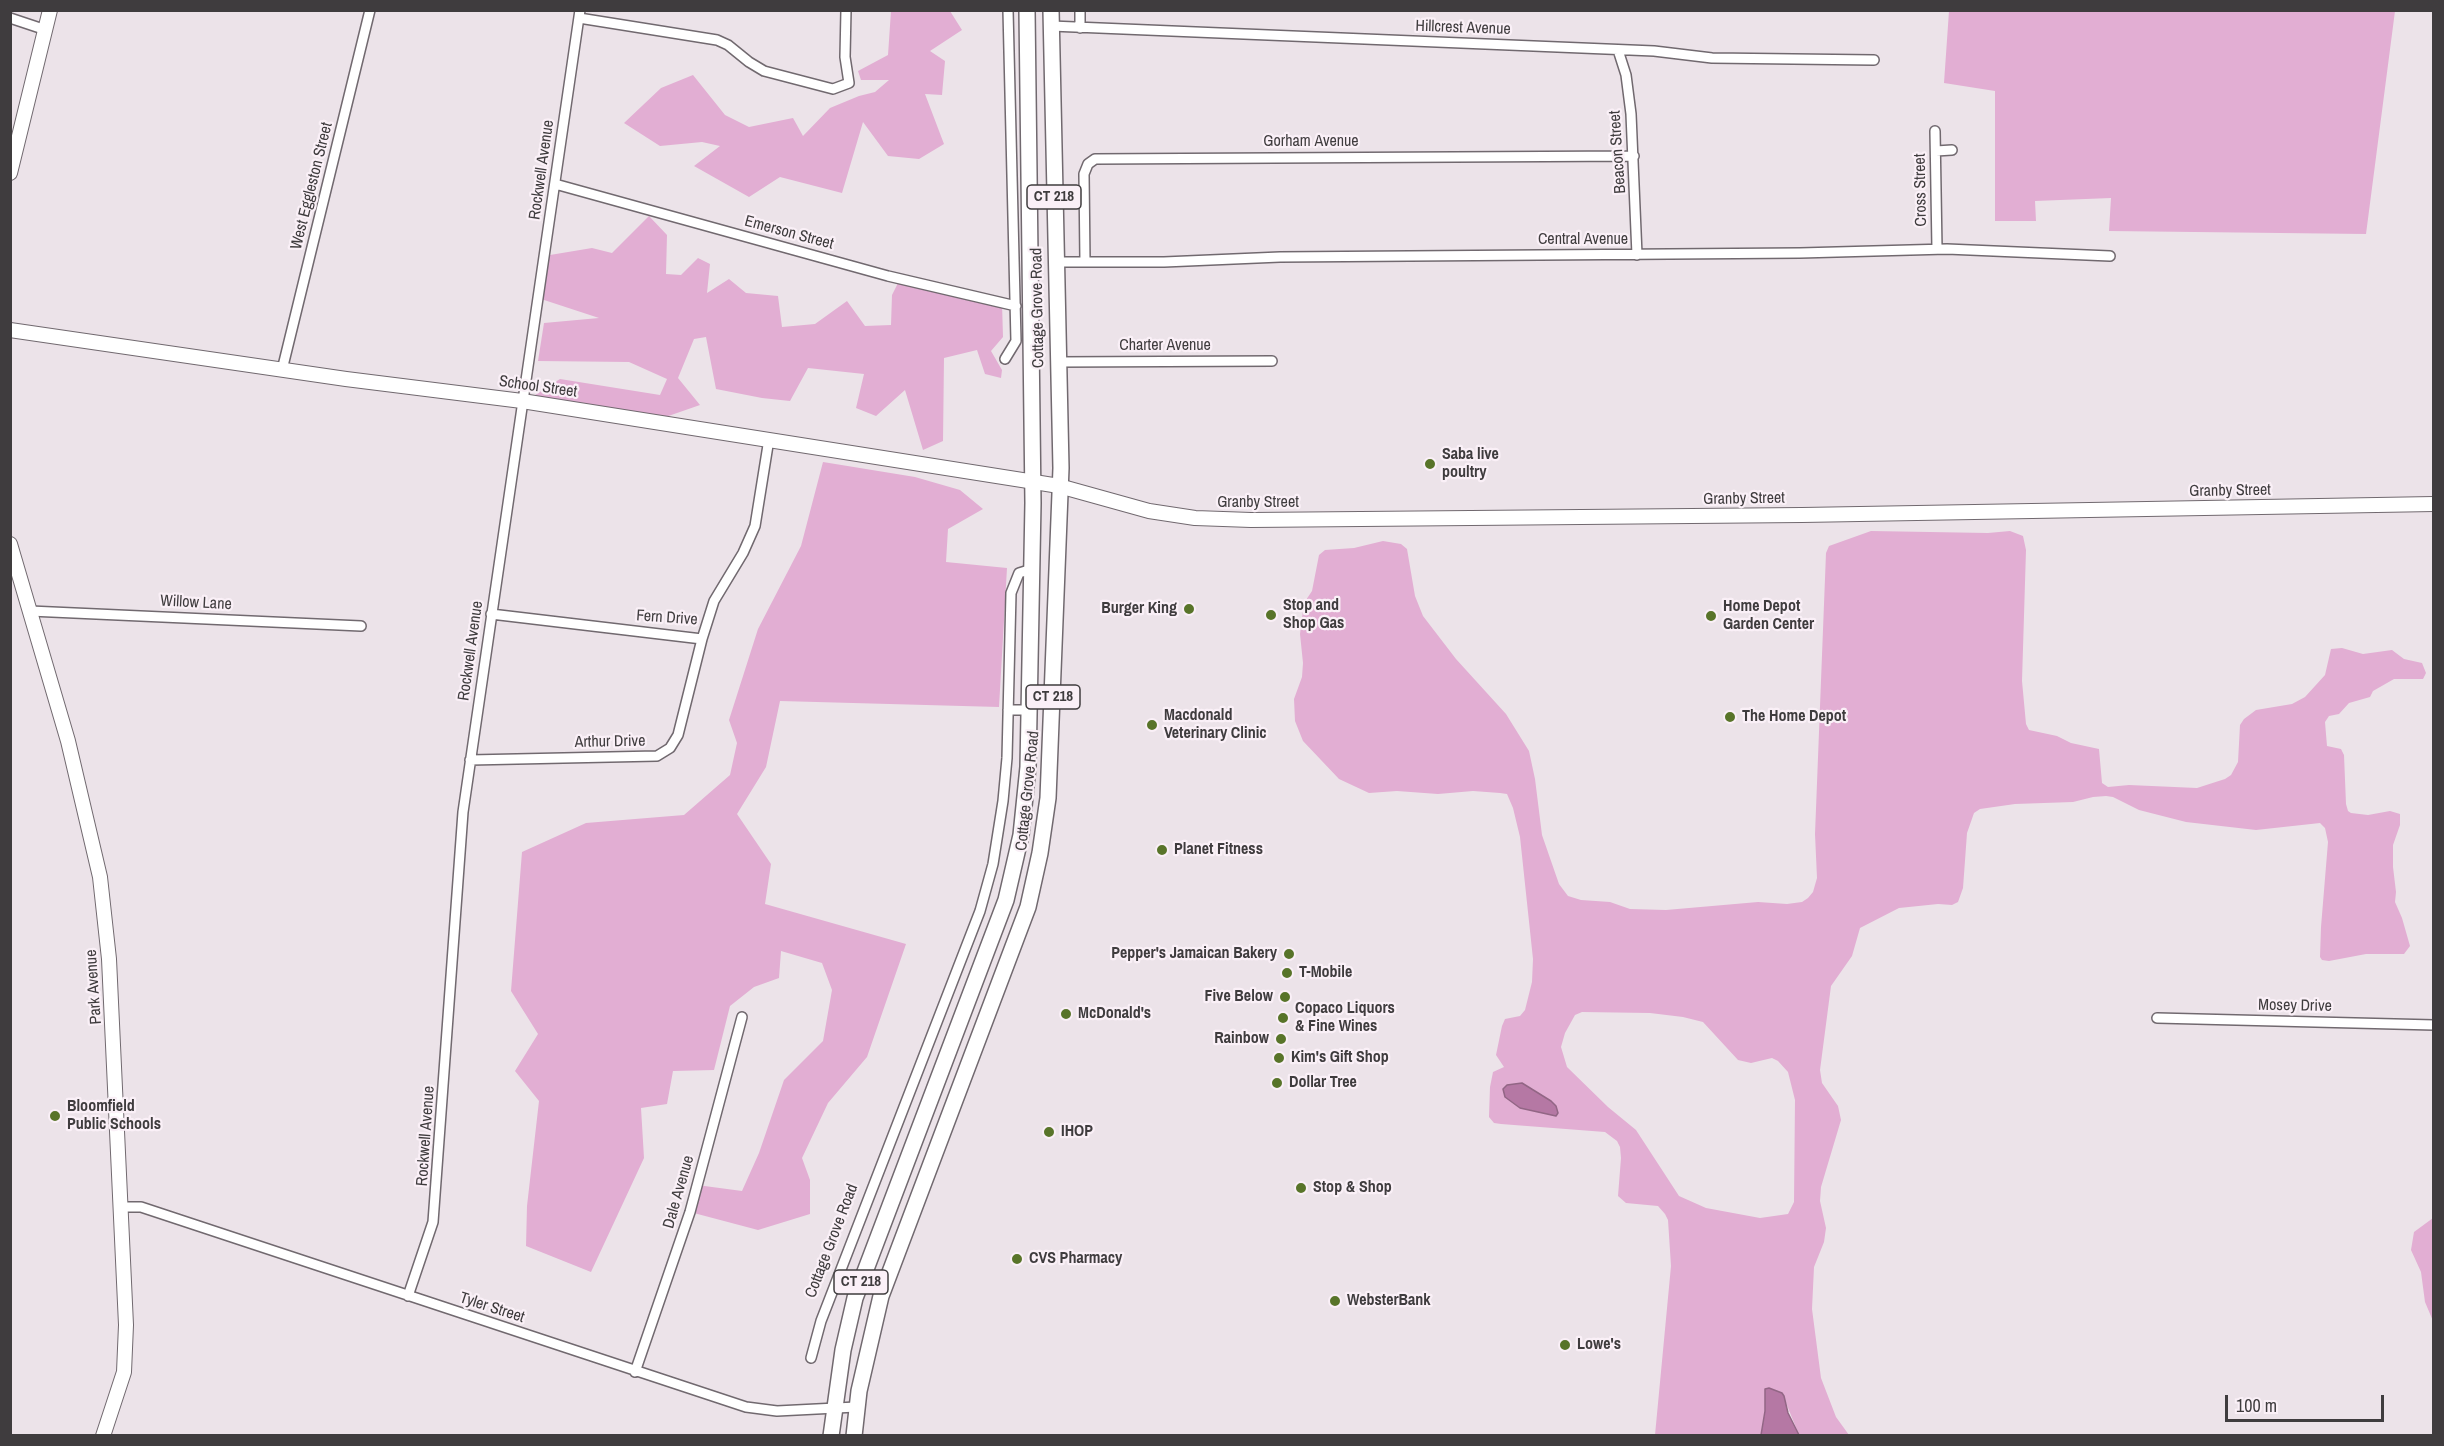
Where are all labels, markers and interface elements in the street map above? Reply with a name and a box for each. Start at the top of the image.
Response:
street label: Hillcrest Avenue [1415,17,1511,39]
street label: Beacon Street [1606,110,1630,194]
street label: Rockwell Avenue [526,119,558,221]
street label: West Eggleston Street [287,120,337,252]
street label: Gorham Avenue [1263,132,1359,152]
street label: Cross Street [1911,153,1931,227]
road number: CT 218 [1027,185,1081,209]
street label: Emerson Street [742,212,836,254]
street label: Central Avenue [1538,230,1628,250]
street label: Cottage Grove Road [1027,248,1049,368]
street label: Charter Avenue [1119,336,1211,356]
street label: School Street [498,372,578,402]
place label: Saba live poultry [1442,445,1499,483]
marker: Saba live poultry [1423,457,1437,471]
street label: Granby Street [2189,481,2271,501]
street label: Granby Street [1703,489,1785,509]
street label: Granby Street [1217,493,1299,513]
street label: Willow Lane [160,592,232,614]
place label: Stop and Shop Gas [1283,596,1344,634]
place label: Home Depot Garden Center [1723,597,1814,635]
place label: Burger King [1101,599,1177,619]
street label: Rockwell Avenue [455,600,487,702]
marker: Burger King [1182,602,1196,616]
street label: Fern Drive [636,606,698,630]
marker: Stop and Shop Gas [1264,608,1278,622]
marker: Home Depot Garden Center [1704,609,1718,623]
road number: CT 218 [1026,685,1080,709]
place label: Macdonald Veterinary Clinic [1164,706,1267,744]
place label: The Home Depot [1742,707,1846,727]
marker: The Home Depot [1723,710,1737,724]
marker: Macdonald Veterinary Clinic [1145,718,1159,732]
street label: Cottage Grove Road [1012,730,1044,852]
street label: Arthur Drive [574,732,646,752]
place label: Planet Fitness [1174,840,1263,860]
marker: Planet Fitness [1155,843,1169,857]
place label: Pepper's Jamaican Bakery [1111,944,1277,964]
marker: Pepper's Jamaican Bakery [1282,947,1296,961]
street label: Park Avenue [82,949,106,1025]
place label: T-Mobile [1299,963,1352,983]
marker: T-Mobile [1280,966,1294,980]
place label: Five Below [1204,987,1273,1007]
marker: Five Below [1278,990,1292,1004]
street label: Mosey Drive [2258,996,2332,1016]
place label: Copaco Liquors & Fine Wines [1295,999,1395,1037]
place label: McDonald's [1078,1004,1151,1024]
marker: McDonald's [1059,1007,1073,1021]
marker: Copaco Liquors & Fine Wines [1276,1011,1290,1025]
place label: Rainbow [1214,1029,1269,1049]
marker: Rainbow [1274,1032,1288,1046]
place label: Kim's Gift Shop [1291,1048,1389,1068]
marker: Kim's Gift Shop [1272,1051,1286,1065]
place label: Dollar Tree [1289,1073,1357,1093]
marker: Dollar Tree [1270,1076,1284,1090]
street label: Rockwell Avenue [413,1085,439,1187]
place label: Bloomfield Public Schools [67,1097,161,1135]
marker: Bloomfield Public Schools [48,1109,62,1123]
place label: IHOP [1061,1122,1093,1142]
marker: IHOP [1042,1125,1056,1139]
street label: Dale Avenue [659,1153,699,1231]
place label: Stop & Shop [1313,1178,1392,1198]
street label: Cottage Grove Road [801,1181,863,1301]
marker: Stop & Shop [1294,1181,1308,1195]
place label: CVS Pharmacy [1029,1249,1122,1269]
marker: CVS Pharmacy [1010,1252,1024,1266]
road number: CT 218 [834,1270,888,1294]
street label: Tyler Street [457,1289,527,1327]
place label: WebsterBank [1347,1291,1431,1311]
marker: WebsterBank [1328,1294,1342,1308]
place label: Lowe's [1577,1335,1621,1355]
marker: Lowe's [1558,1338,1572,1352]
scale bar [2228,1383,2387,1421]
text: 100 m [2236,1393,2277,1418]

